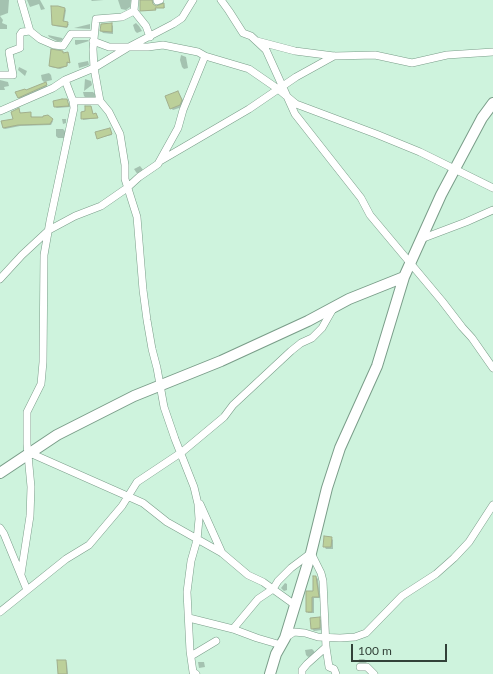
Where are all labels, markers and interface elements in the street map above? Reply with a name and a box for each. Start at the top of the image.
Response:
scale bar [353,636,449,662]
text: 100 m [358,643,392,658]

